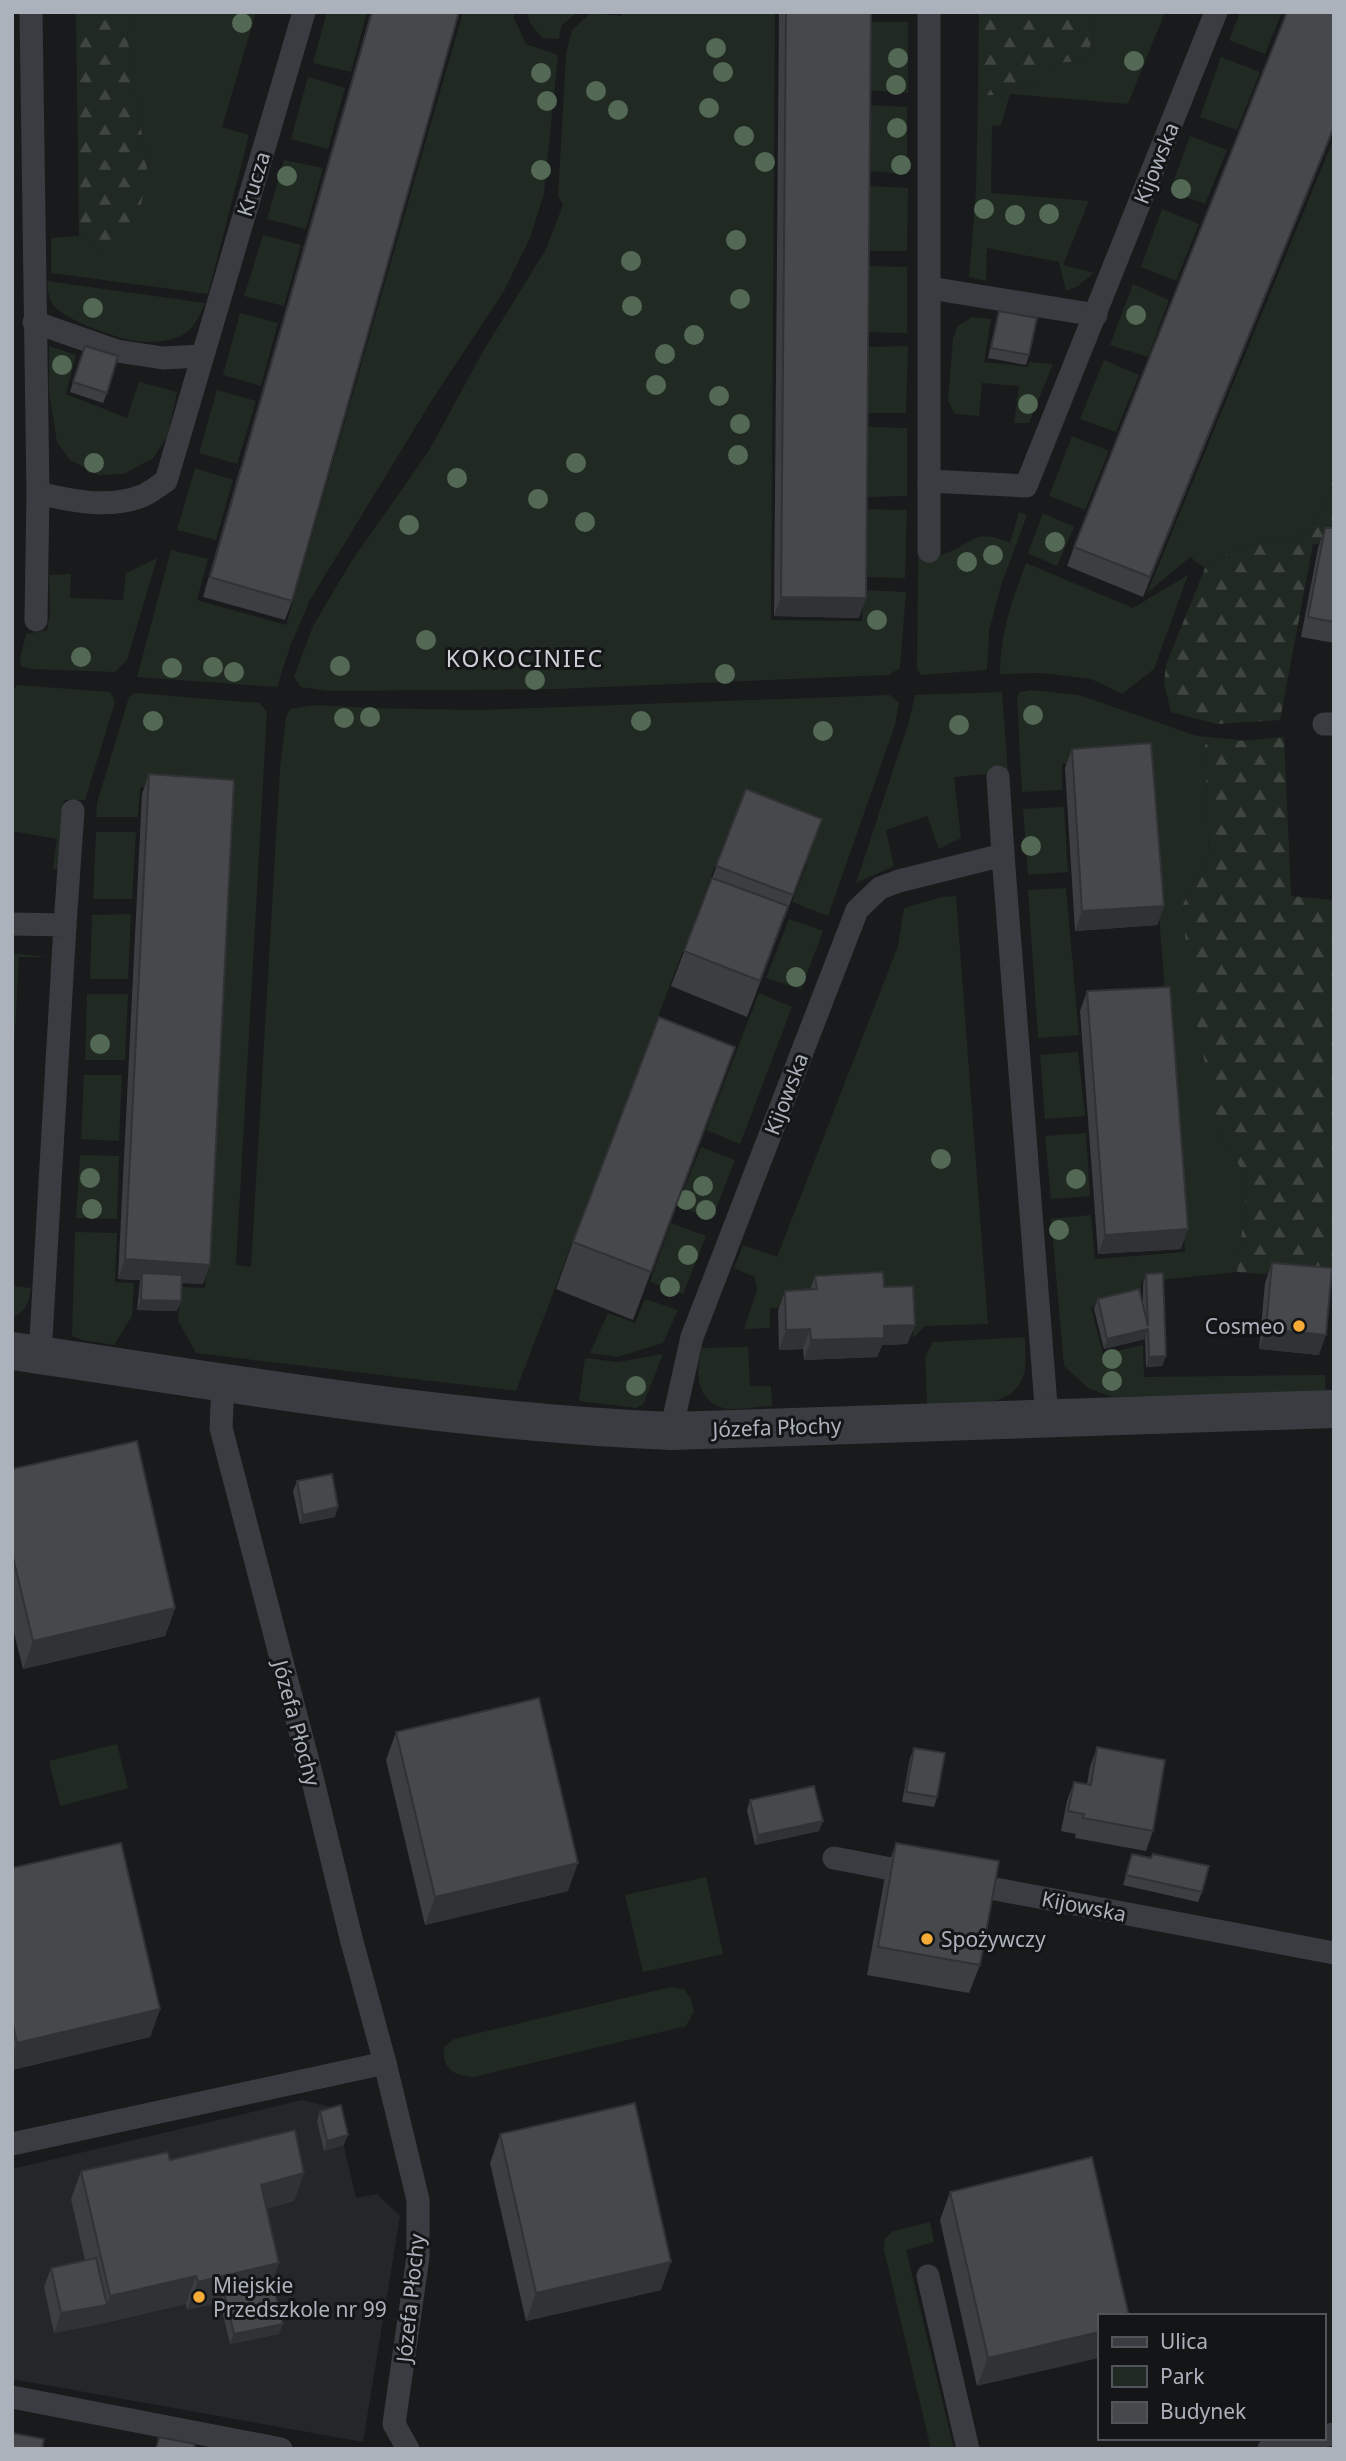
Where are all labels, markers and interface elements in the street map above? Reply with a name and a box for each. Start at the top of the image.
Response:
street label: Kijowska [1127,118,1185,208]
street label: Krucza [230,148,276,220]
district label: KOKOCINIEC [446,642,604,674]
street label: Kijowska [758,1049,814,1139]
place label: Cosmeo [1205,1312,1285,1340]
marker: Cosmeo [1291,1318,1307,1334]
street label: Józefa Płochy [710,1411,842,1443]
street label: Józefa Płochy [266,1655,327,1789]
street label: Kijowska [1039,1884,1129,1928]
place label: Spożywczy [941,1925,1046,1953]
marker: Spożywczy [919,1931,935,1947]
street label: Józefa Płochy [389,2232,431,2366]
place label: Miejskie Przedszkole nr 99 [213,2271,387,2323]
marker: Miejskie Przedszkole nr 99 [191,2289,207,2305]
legend [1098,2314,1325,2440]
text: Ulica [1160,2327,1208,2355]
text: Park [1160,2362,1205,2390]
text: Budynek [1160,2397,1247,2425]

